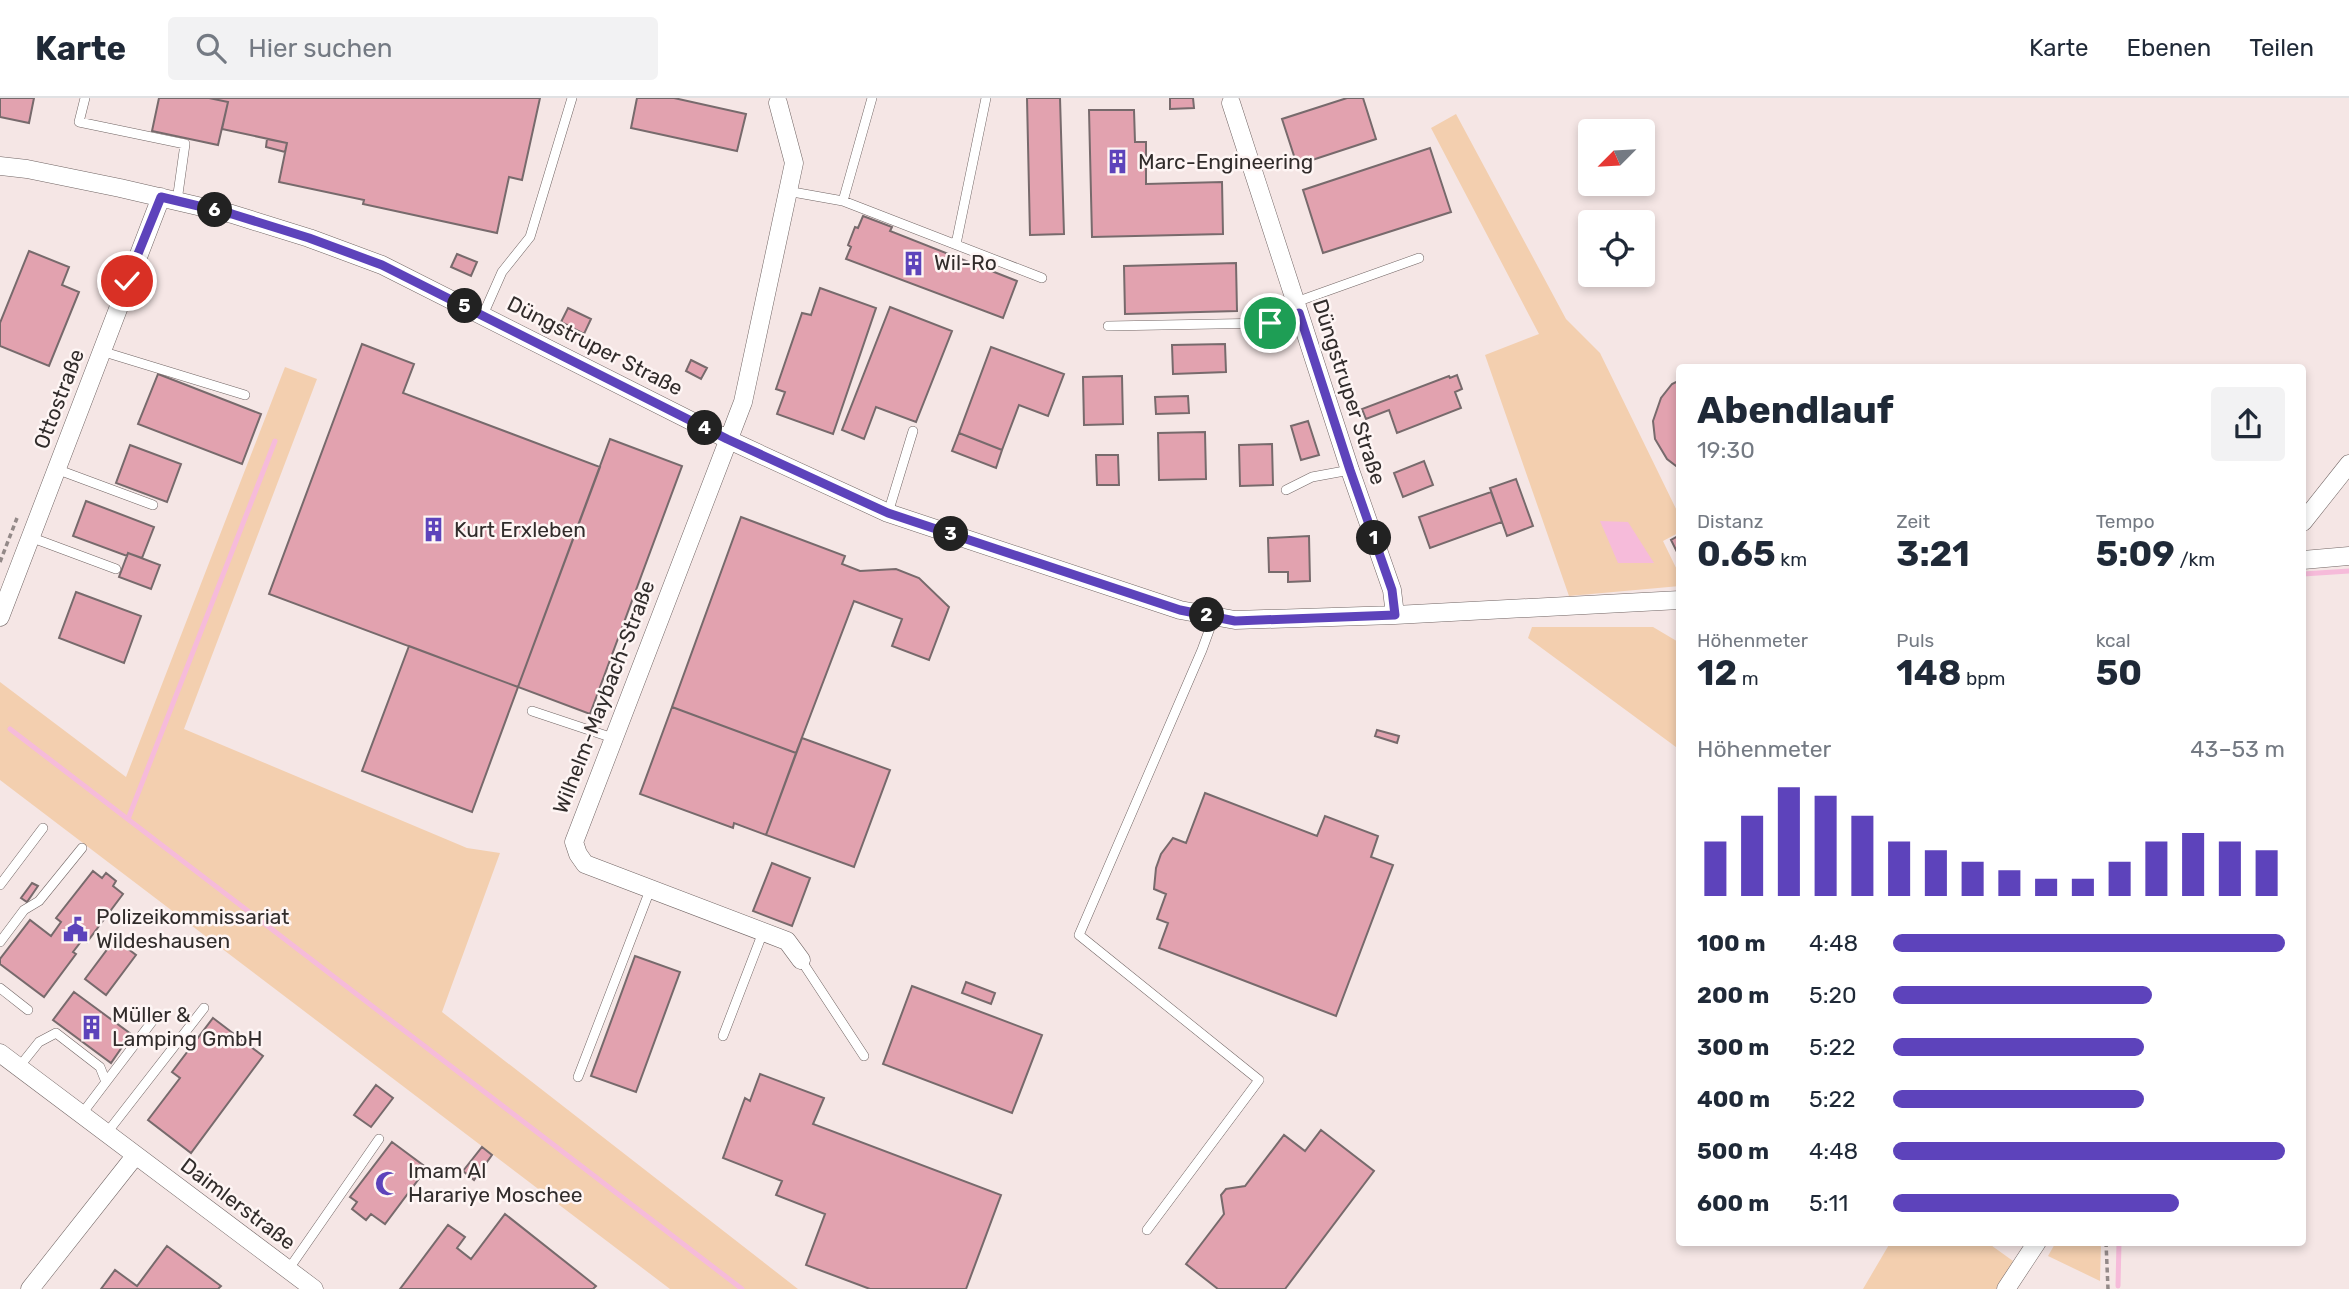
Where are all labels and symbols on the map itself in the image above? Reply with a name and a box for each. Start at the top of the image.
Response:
north arrow [1578,119,1656,196]
building icon: Marc-Engineering [1104,148,1132,176]
place label: Marc-Engineering [1138,149,1313,174]
pin: 6 [198,192,232,228]
building icon: Wil-Ro [900,249,928,277]
place label: Wil-Ro [934,250,997,275]
pin [97,251,157,311]
pin: 5 [448,288,482,324]
street label: Düngstruper Straße [503,290,687,401]
pin [1240,293,1300,353]
street label: Düngstruper Straße [1308,296,1391,488]
street label: Ottostraße [28,345,89,452]
pin: 4 [688,410,722,446]
building icon: Kurt Erxleben [420,516,448,544]
pin: 3 [934,516,968,551]
place label: Kurt Erxleben [454,517,586,542]
pin: 1 [1356,520,1392,556]
street label: Wilhelm-Maybach-Straße [547,577,660,817]
pin: 2 [1190,598,1224,632]
place label: Polizeikommissariat Wildeshausen [96,904,290,953]
public building icon: Polizeikommissariat Wildeshausen [62,915,90,943]
place label: Müller & Lamping GmbH [112,1002,263,1051]
building icon: Müller & Lamping GmbH [78,1013,106,1041]
street label: Daimlerstraße [176,1152,301,1255]
place label: Imam Al Harariye Moschee [408,1158,583,1207]
mosque icon: Imam Al Harariye Moschee [374,1169,402,1197]

